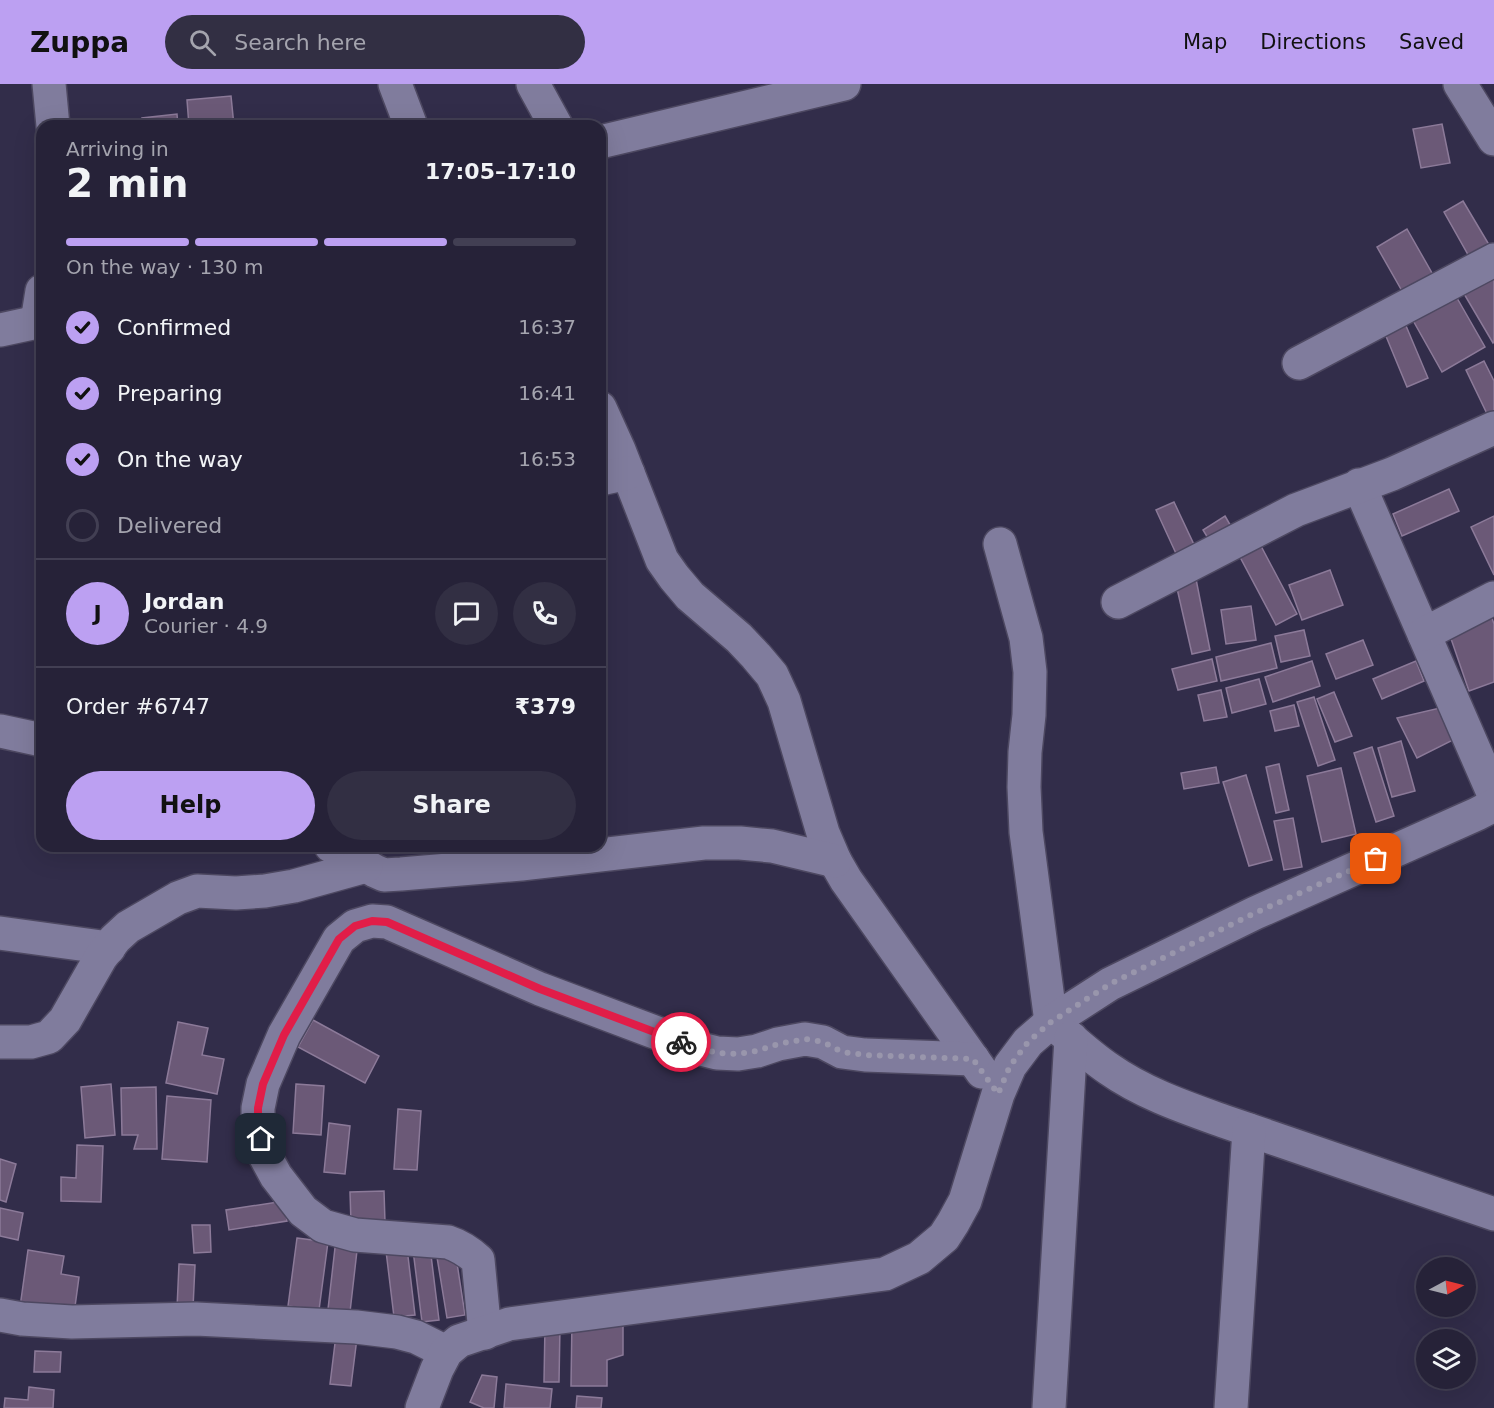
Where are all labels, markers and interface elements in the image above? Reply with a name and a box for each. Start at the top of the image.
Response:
search box [165,15,585,69]
text: Zuppa [30,26,129,59]
icon: search [186,26,219,59]
text: Search here [234,30,366,55]
text: Map [1183,30,1227,54]
text: Directions [1260,30,1366,54]
text: Saved [1399,30,1464,54]
text: Arriving in [66,137,169,161]
text: 17:05–17:10 [425,159,576,184]
text: 2 min [66,161,188,206]
text: On the way · 130 m [66,255,264,279]
icon: check [66,311,99,344]
text: Confirmed [117,315,231,340]
text: 16:37 [518,315,576,339]
icon: check [66,377,99,410]
text: Preparing [117,381,223,406]
text: 16:41 [518,381,576,405]
icon: check [66,443,99,476]
text: On the way [117,447,243,472]
text: 16:53 [518,447,576,471]
text: Delivered [117,513,222,538]
button: chat [435,582,498,645]
button: phone [513,582,576,645]
text: Jordan [144,589,224,614]
text: J [93,601,102,626]
text: Courier · 4.9 [144,614,268,638]
text: Order #6747 [66,694,210,719]
text: ₹379 [515,694,576,719]
button: Help [66,771,315,840]
button: Share [327,771,576,840]
pin [1350,833,1401,884]
icon: bag [1359,842,1392,875]
courier [651,1012,711,1072]
icon: bike [665,1026,698,1059]
pin [235,1113,286,1164]
icon: home [244,1122,277,1155]
north arrow [1416,1257,1476,1317]
map controls [1416,1257,1476,1389]
button: layers [1416,1329,1476,1389]

